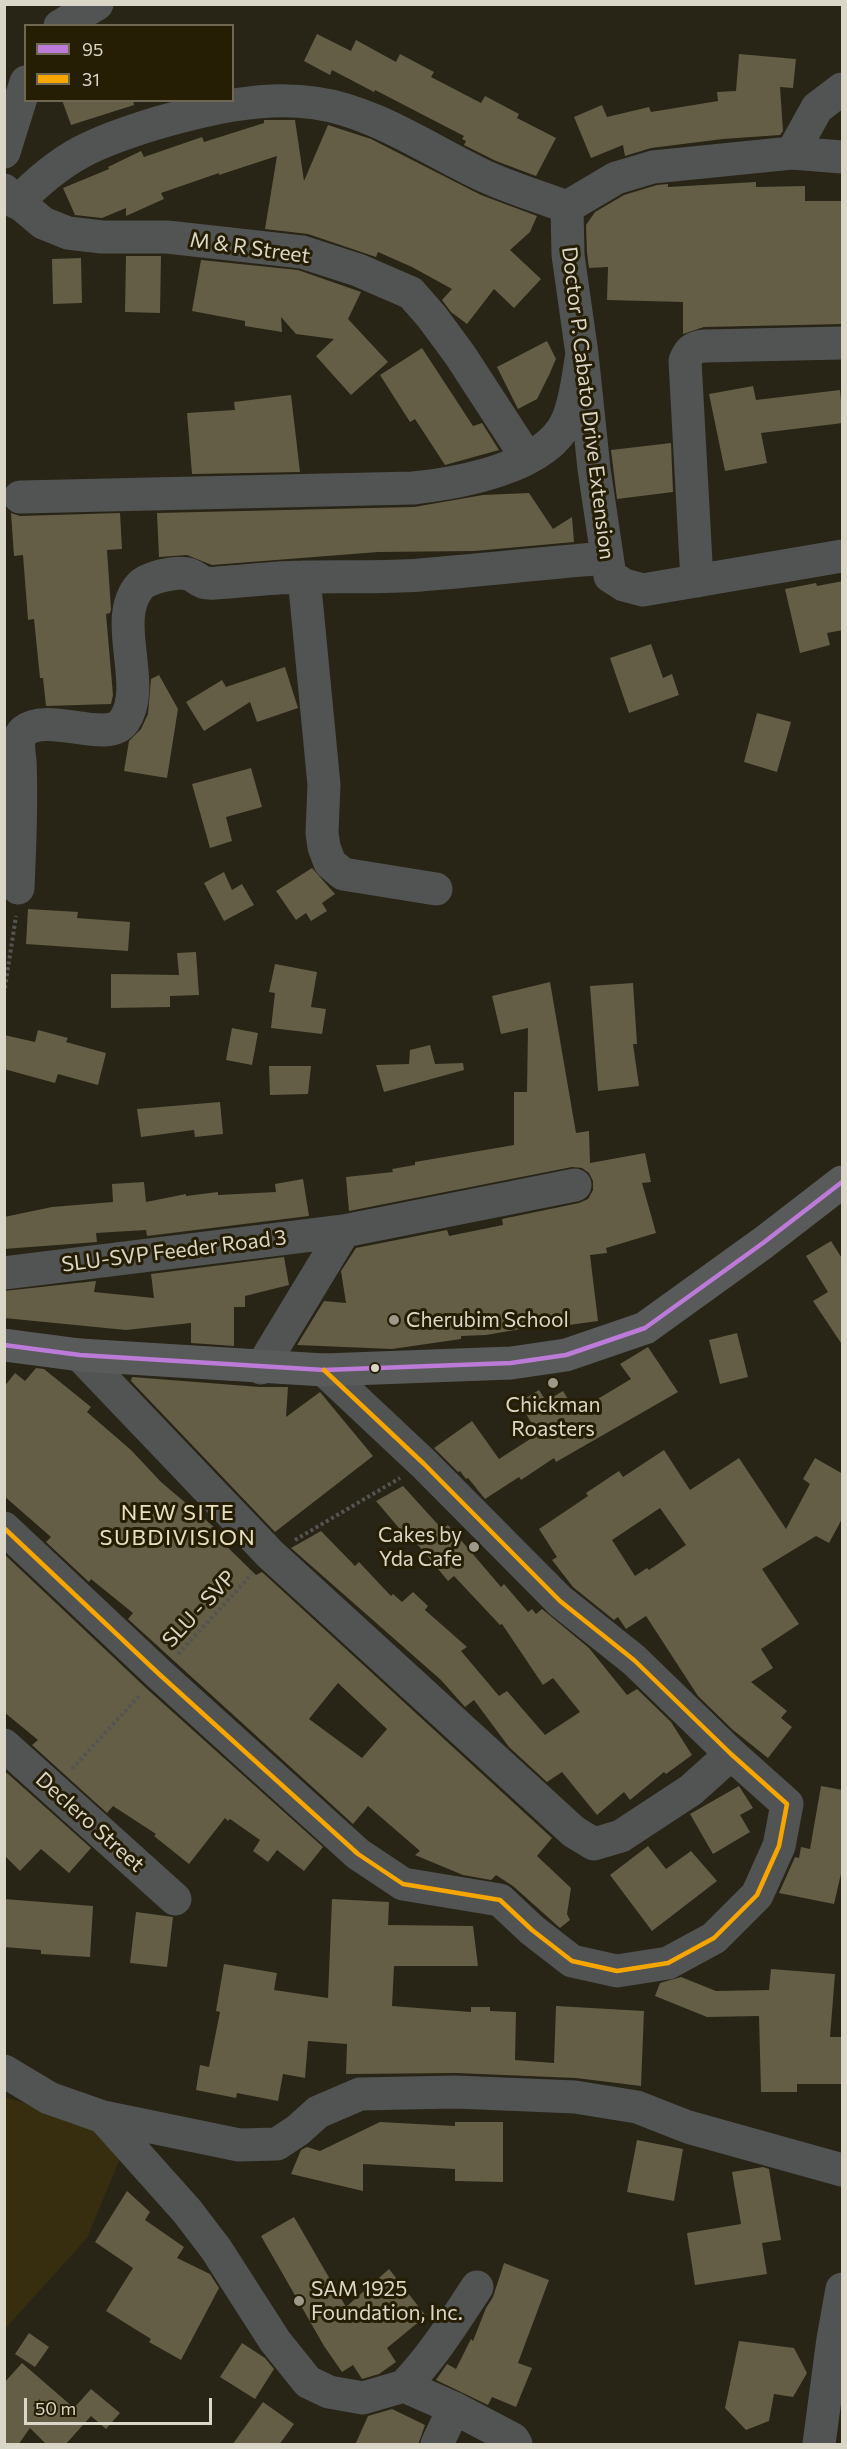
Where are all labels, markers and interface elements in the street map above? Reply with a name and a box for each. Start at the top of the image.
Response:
legend [24,24,234,102]
text: 95 [82,38,103,60]
text: 31 [82,68,100,90]
street label: M & R Street [188,227,312,269]
street label: Doctor P. Cabato Drive Extension [556,245,620,561]
street label: SLU-SVP Feeder Road 3 [60,1225,288,1277]
place label: Cherubim School [406,1307,569,1333]
marker: Cherubim School [387,1313,401,1327]
unlabelled marker [369,1362,381,1374]
marker: Chickman Roasters [546,1376,560,1390]
place label: Chickman Roasters [506,1392,600,1442]
district label: NEW SITE SUBDIVISION [100,1500,256,1552]
place label: Cakes by Yda Cafe [378,1522,462,1572]
marker: Cakes by Yda Cafe [467,1540,481,1554]
street label: SLU - SVP [157,1565,241,1653]
street label: Declero Street [31,1767,149,1877]
place label: SAM 1925 Foundation, Inc. [311,2276,463,2326]
marker: SAM 1925 Foundation, Inc. [292,2294,306,2308]
scale bar [27,2386,214,2424]
text: 50 m [35,2397,76,2419]

